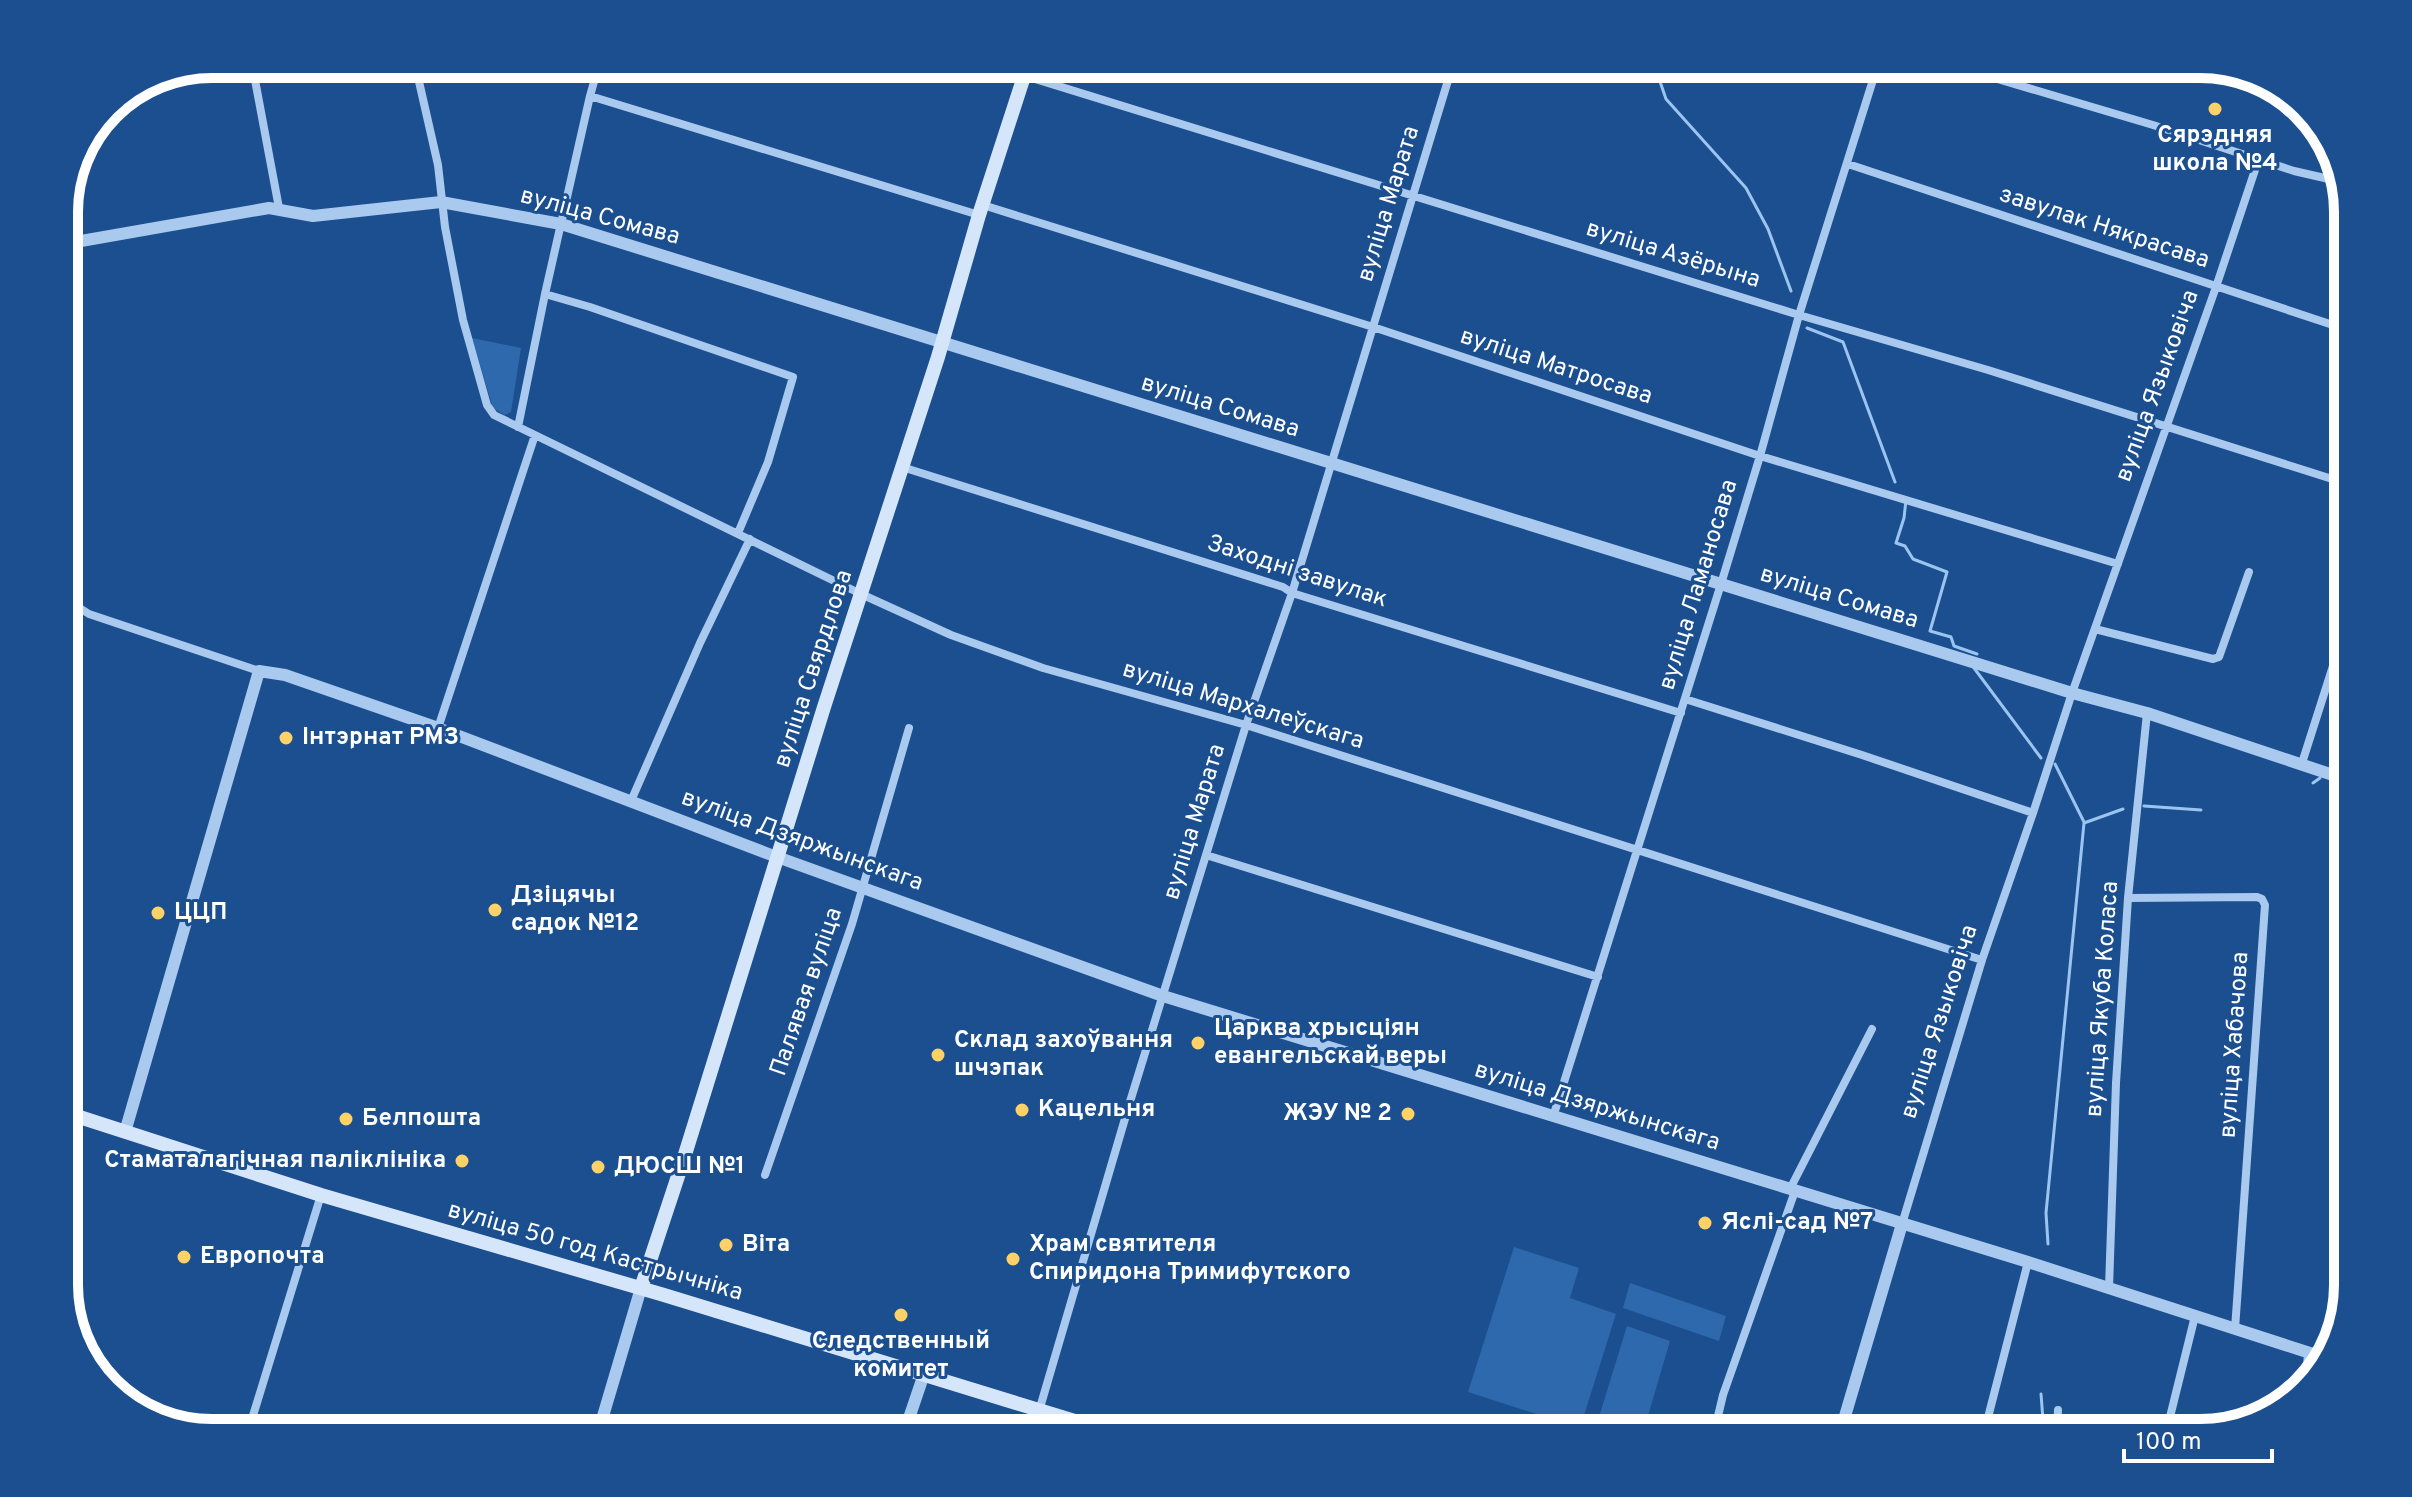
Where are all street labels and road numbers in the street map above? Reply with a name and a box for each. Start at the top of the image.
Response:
street label: вуліца Марата [1351,122,1427,286]
street label: завулак Някрасава [1995,180,2213,276]
street label: вуліца Сомава [517,181,683,253]
street label: вуліца Азёрына [1582,214,1764,296]
street label: вуліца Языковіча [2109,286,2207,486]
street label: вуліца Матросава [1456,322,1656,412]
street label: вуліца Сомава [1137,369,1303,445]
street label: вуліца Ламаносава [1653,476,1745,694]
street label: Заходні завулак [1203,529,1391,615]
street label: вуліца Сомава [1756,560,1922,636]
street label: вуліца Свярдлова [768,566,860,772]
street label: вуліца Мархалеўскага [1119,655,1367,757]
street label: вуліца Марата [1157,740,1233,904]
street label: вуліца Дзяржынскага [677,783,927,899]
street label: вуліца Якуба Коласа [2080,880,2126,1118]
street label: Палявая вуліца [764,904,850,1080]
street label: вуліца Языковіча [1895,921,1985,1123]
street label: вуліца Хабачова [2214,951,2256,1139]
street label: вуліца Дзяржынскага [1471,1055,1723,1159]
street label: вуліца 50 год Кастрычніка [444,1195,746,1309]

